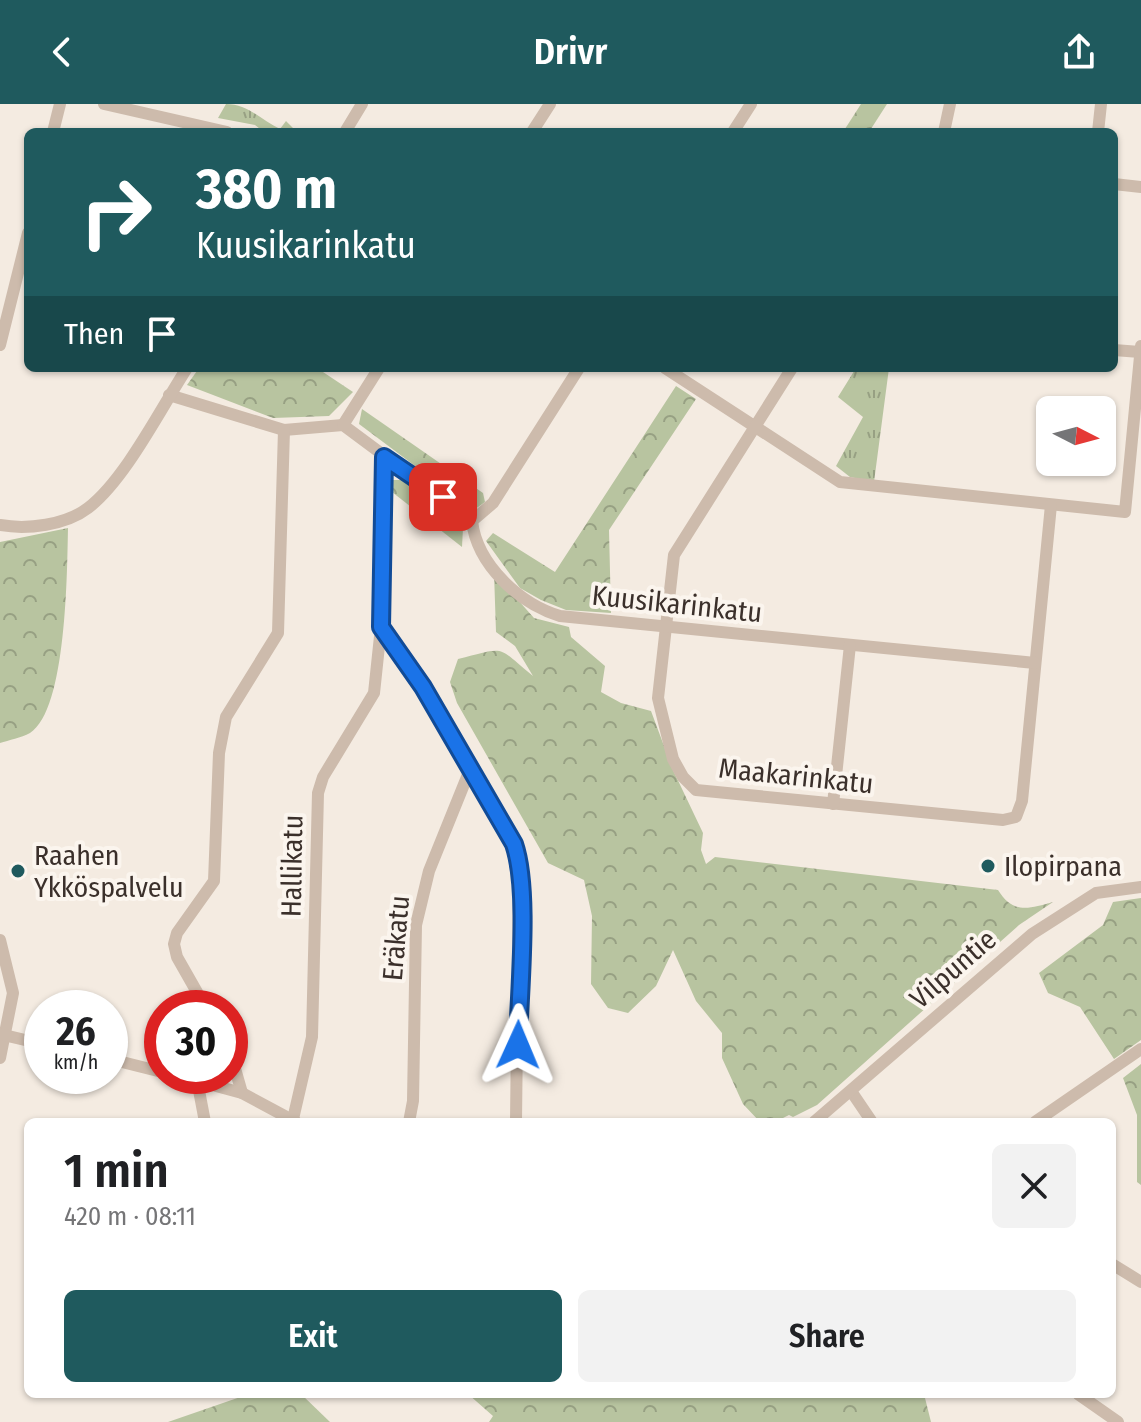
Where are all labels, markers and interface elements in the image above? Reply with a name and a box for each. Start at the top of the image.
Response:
icon: back [40,30,84,74]
text: Drivr [534,30,607,74]
icon: share [1057,30,1101,74]
text: 380 m [196,156,337,223]
icon: right [64,160,168,264]
text: Kuusikarinkatu [196,224,416,268]
icon: arrive [140,312,184,356]
text: Then [64,316,124,352]
north arrow [1036,396,1116,476]
map controls [1036,396,1116,476]
pin [409,463,477,531]
icon: arrive [421,475,465,519]
street label: Kuusikarinkatu [590,579,764,629]
street label: Maakarinkatu [717,751,875,801]
street label: Hallikatu [275,815,309,917]
place label: Raahen Ykköspalvelu [34,839,184,904]
place label: Ilopirpana [1004,850,1122,883]
marker: Ilopirpana [979,857,997,875]
marker: Raahen Ykköspalvelu [9,862,27,880]
street label: Eräkatu [376,894,416,982]
street label: Vilpuntie [903,923,1003,1015]
speed limit sign: 30 [144,990,248,1094]
position arrow [476,1003,560,1087]
text: 26 [56,1008,96,1056]
text: km/h [54,1050,98,1074]
text: 1 min [64,1142,169,1200]
button: close [992,1144,1076,1228]
text: 420 m · 08:11 [64,1201,196,1232]
button: Exit [64,1290,562,1382]
button: Share [578,1290,1076,1382]

